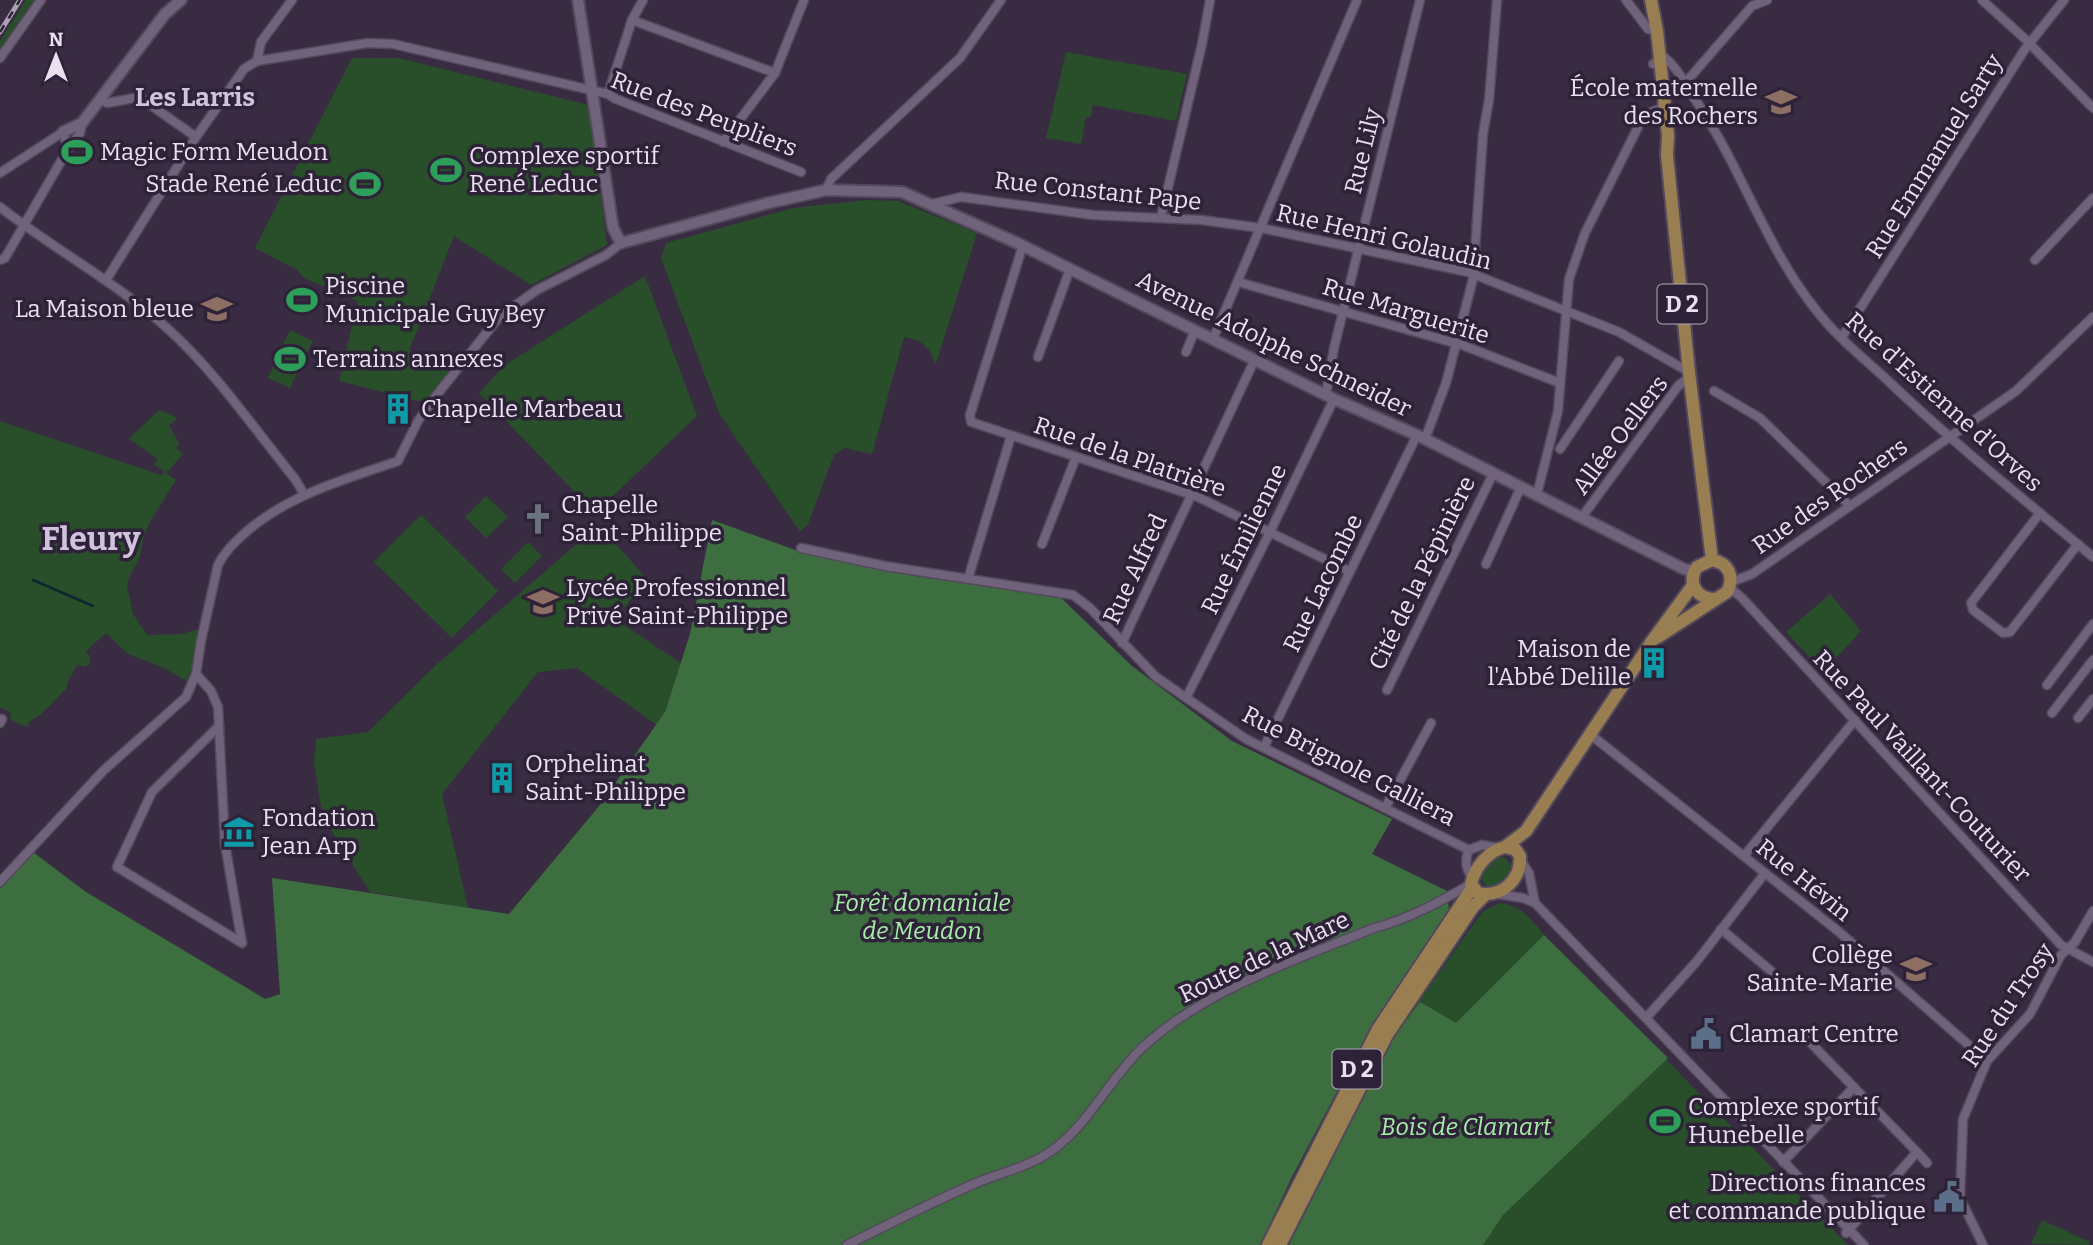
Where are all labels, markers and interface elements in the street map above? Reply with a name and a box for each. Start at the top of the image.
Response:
north arrow [21,21,91,91]
text: N [49,28,64,51]
street label: Rue Emmanuel Sarty [1860,49,2008,263]
street label: Rue des Peupliers [607,66,801,162]
place label: École maternelle des Rochers [1570,73,1758,130]
district label: Les Larris [135,82,255,113]
school or university icon: École maternelle des Rochers [1764,85,1798,119]
street label: Rue Lily [1339,105,1387,197]
sports icon: Magic Form Meudon [60,135,94,169]
place label: Magic Form Meudon [100,138,328,166]
place label: Complexe sportif René Leduc [469,142,660,198]
sports icon: Complexe sportif René Leduc [429,153,463,187]
street label: Rue Constant Pape [993,166,1203,216]
sports icon: Stade René Leduc [348,167,382,201]
place label: Stade René Leduc [145,170,342,198]
street label: Rue Henri Golaudin [1274,199,1494,275]
street label: Avenue Adolphe Schneider [1132,265,1416,423]
place label: Piscine Municipale Guy Bey [325,272,545,328]
street label: Rue Marguerite [1319,272,1493,350]
sports icon: Piscine Municipale Guy Bey [285,283,319,317]
road number: D 2 [1658,284,1706,324]
school or university icon: La Maison bleue [200,292,234,326]
place label: La Maison bleue [15,295,194,323]
street label: Rue d'Estienne d'Orves [1840,306,2048,498]
sports icon: Terrains annexes [273,342,307,376]
place label: Terrains annexes [313,345,504,373]
street label: Allée Oellers [1566,370,1674,500]
building icon: Chapelle Marbeau [381,392,415,426]
place label: Chapelle Marbeau [421,395,622,423]
street label: Rue de la Platrière [1030,411,1230,503]
street label: Rue des Rochers [1747,432,1913,560]
street label: Rue Émilienne [1195,459,1292,619]
street label: Cité de la Pépinière [1363,472,1481,674]
place label: Chapelle Saint-Philippe [561,491,722,547]
church icon: Chapelle Saint-Philippe [521,502,555,536]
street label: Rue Alfred [1097,510,1173,628]
street label: Rue Lacombe [1278,510,1368,656]
district label: Fleury [41,520,141,558]
place label: Lycée Professionnel Privé Saint-Philippe [566,574,788,630]
school or university icon: Lycée Professionnel Privé Saint-Philippe [526,585,560,619]
place label: Maison de l'Abbé Delille [1488,635,1631,691]
street label: Rue Paul Vaillant-Couturier [1807,644,2037,888]
building icon: Maison de l'Abbé Delille [1637,646,1671,680]
street label: Rue Brignole Galliera [1238,700,1460,832]
place label: Orphelinat Saint-Philippe [525,750,686,806]
building icon: Orphelinat Saint-Philippe [485,761,519,795]
place label: Fondation Jean Arp [261,804,375,860]
museum icon: Fondation Jean Arp [222,815,256,849]
street label: Rue Hévin [1751,833,1857,927]
park label: Forêt domaniale de Meudon [833,889,1011,945]
street label: Route de la Mare [1175,905,1353,1009]
street label: Rue du Trosy [1956,938,2060,1072]
place label: Collège Sainte-Marie [1747,941,1893,997]
school or university icon: Collège Sainte-Marie [1899,952,1933,986]
public building icon: Clamart Centre [1689,1017,1723,1051]
place label: Clamart Centre [1729,1020,1899,1048]
road number: D 2 [1332,1050,1382,1088]
place label: Complexe sportif Hunebelle [1688,1093,1879,1149]
sports icon: Complexe sportif Hunebelle [1648,1104,1682,1138]
park label: Bois de Clamart [1381,1113,1552,1141]
place label: Directions finances et commande publique [1668,1169,1926,1225]
public building icon: Directions finances et commande publique [1932,1180,1966,1214]

